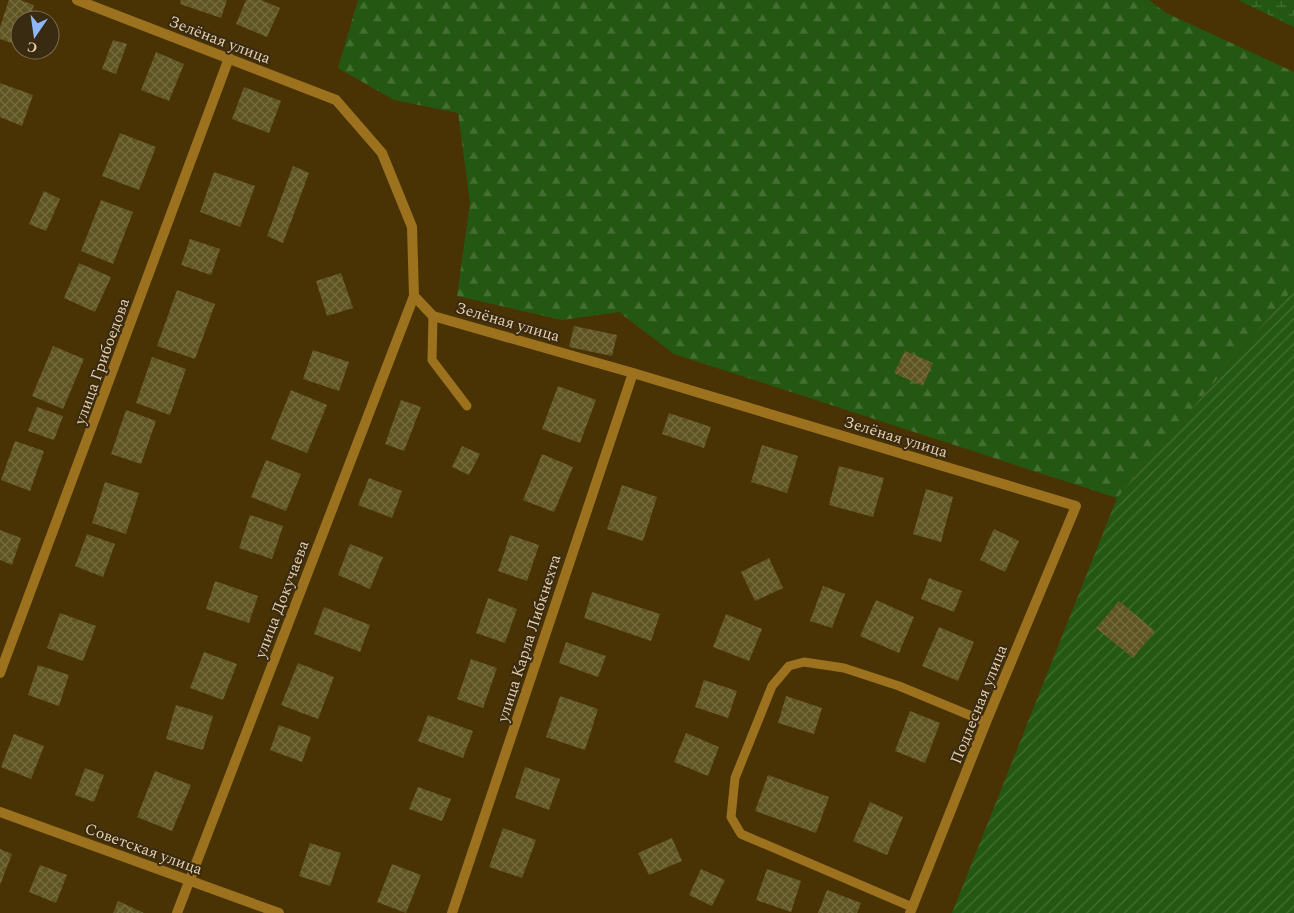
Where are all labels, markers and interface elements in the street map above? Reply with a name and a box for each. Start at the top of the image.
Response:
street label: Зелёная улица [165,9,274,70]
north arrow [10,10,60,60]
text: С [25,36,39,59]
street label: улица Грибоедова [68,294,136,429]
street label: Зелёная улица [453,296,563,348]
street label: Зелёная улица [841,410,951,464]
street label: улица Докучаева [248,537,316,663]
street label: улица Карла Либкнехта [490,551,567,726]
street label: Подлесная улица [944,641,1014,768]
street label: Советская улица [81,817,206,881]

